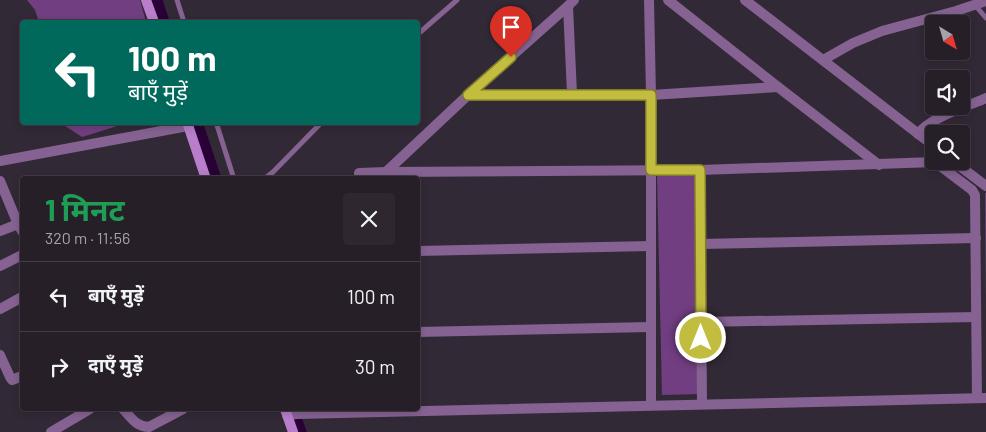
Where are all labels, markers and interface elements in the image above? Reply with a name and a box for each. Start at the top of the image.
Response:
pin [490,6,532,57]
icon: arrive [497,13,525,41]
north arrow [925,15,970,60]
map controls [925,15,970,170]
text: 100 m [128,36,217,78]
icon: left [45,40,110,105]
button: sound [925,70,970,115]
text: बाएँ मुड़ें [128,78,188,104]
button: search [925,125,970,170]
text: 1 मिनट [45,191,125,227]
button: close [343,193,395,245]
text: 320 m · 11:56 [45,228,130,247]
icon: left [45,283,73,311]
text: बाएँ मुड़ें [88,283,144,306]
text: 100 m [347,285,395,308]
position arrow [674,311,726,363]
icon: right [45,353,73,381]
text: दाएँ मुड़ें [88,353,143,376]
text: 30 m [355,355,395,378]

